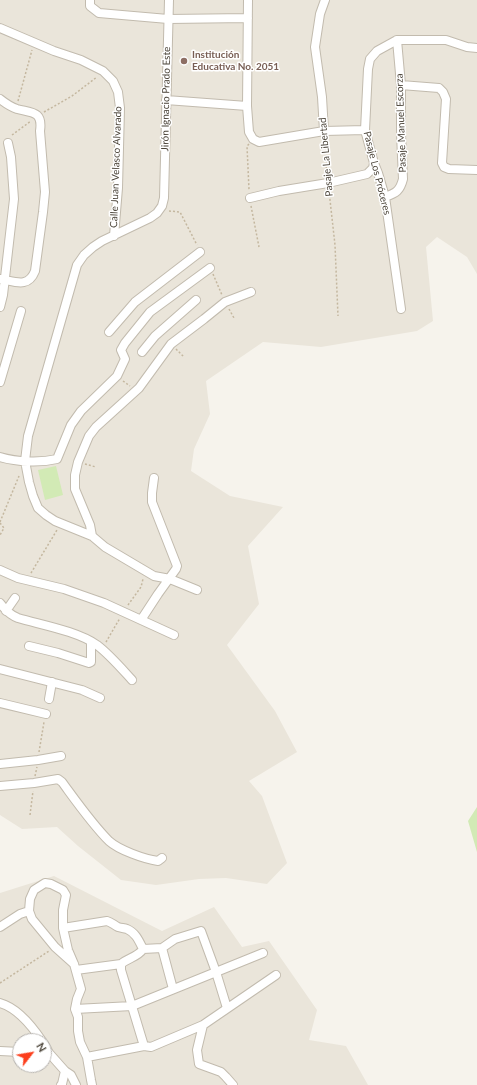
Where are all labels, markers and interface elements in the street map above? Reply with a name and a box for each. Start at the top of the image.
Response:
street label: Jirón Ignacio Prado Este [159,47,173,151]
place label: Institución Educativa No. 2051 [192,49,279,72]
marker: Institución Educativa No. 2051 [179,56,189,66]
street label: Pasaje Manuel Escorza [393,73,409,173]
street label: Calle Juan Velasco Alvarado [108,106,124,228]
street label: Pasaje La Libertad [317,117,335,197]
street label: Pasaje Los Próceres [361,130,393,216]
north arrow [12,1033,52,1073]
text: N [34,1040,50,1054]

